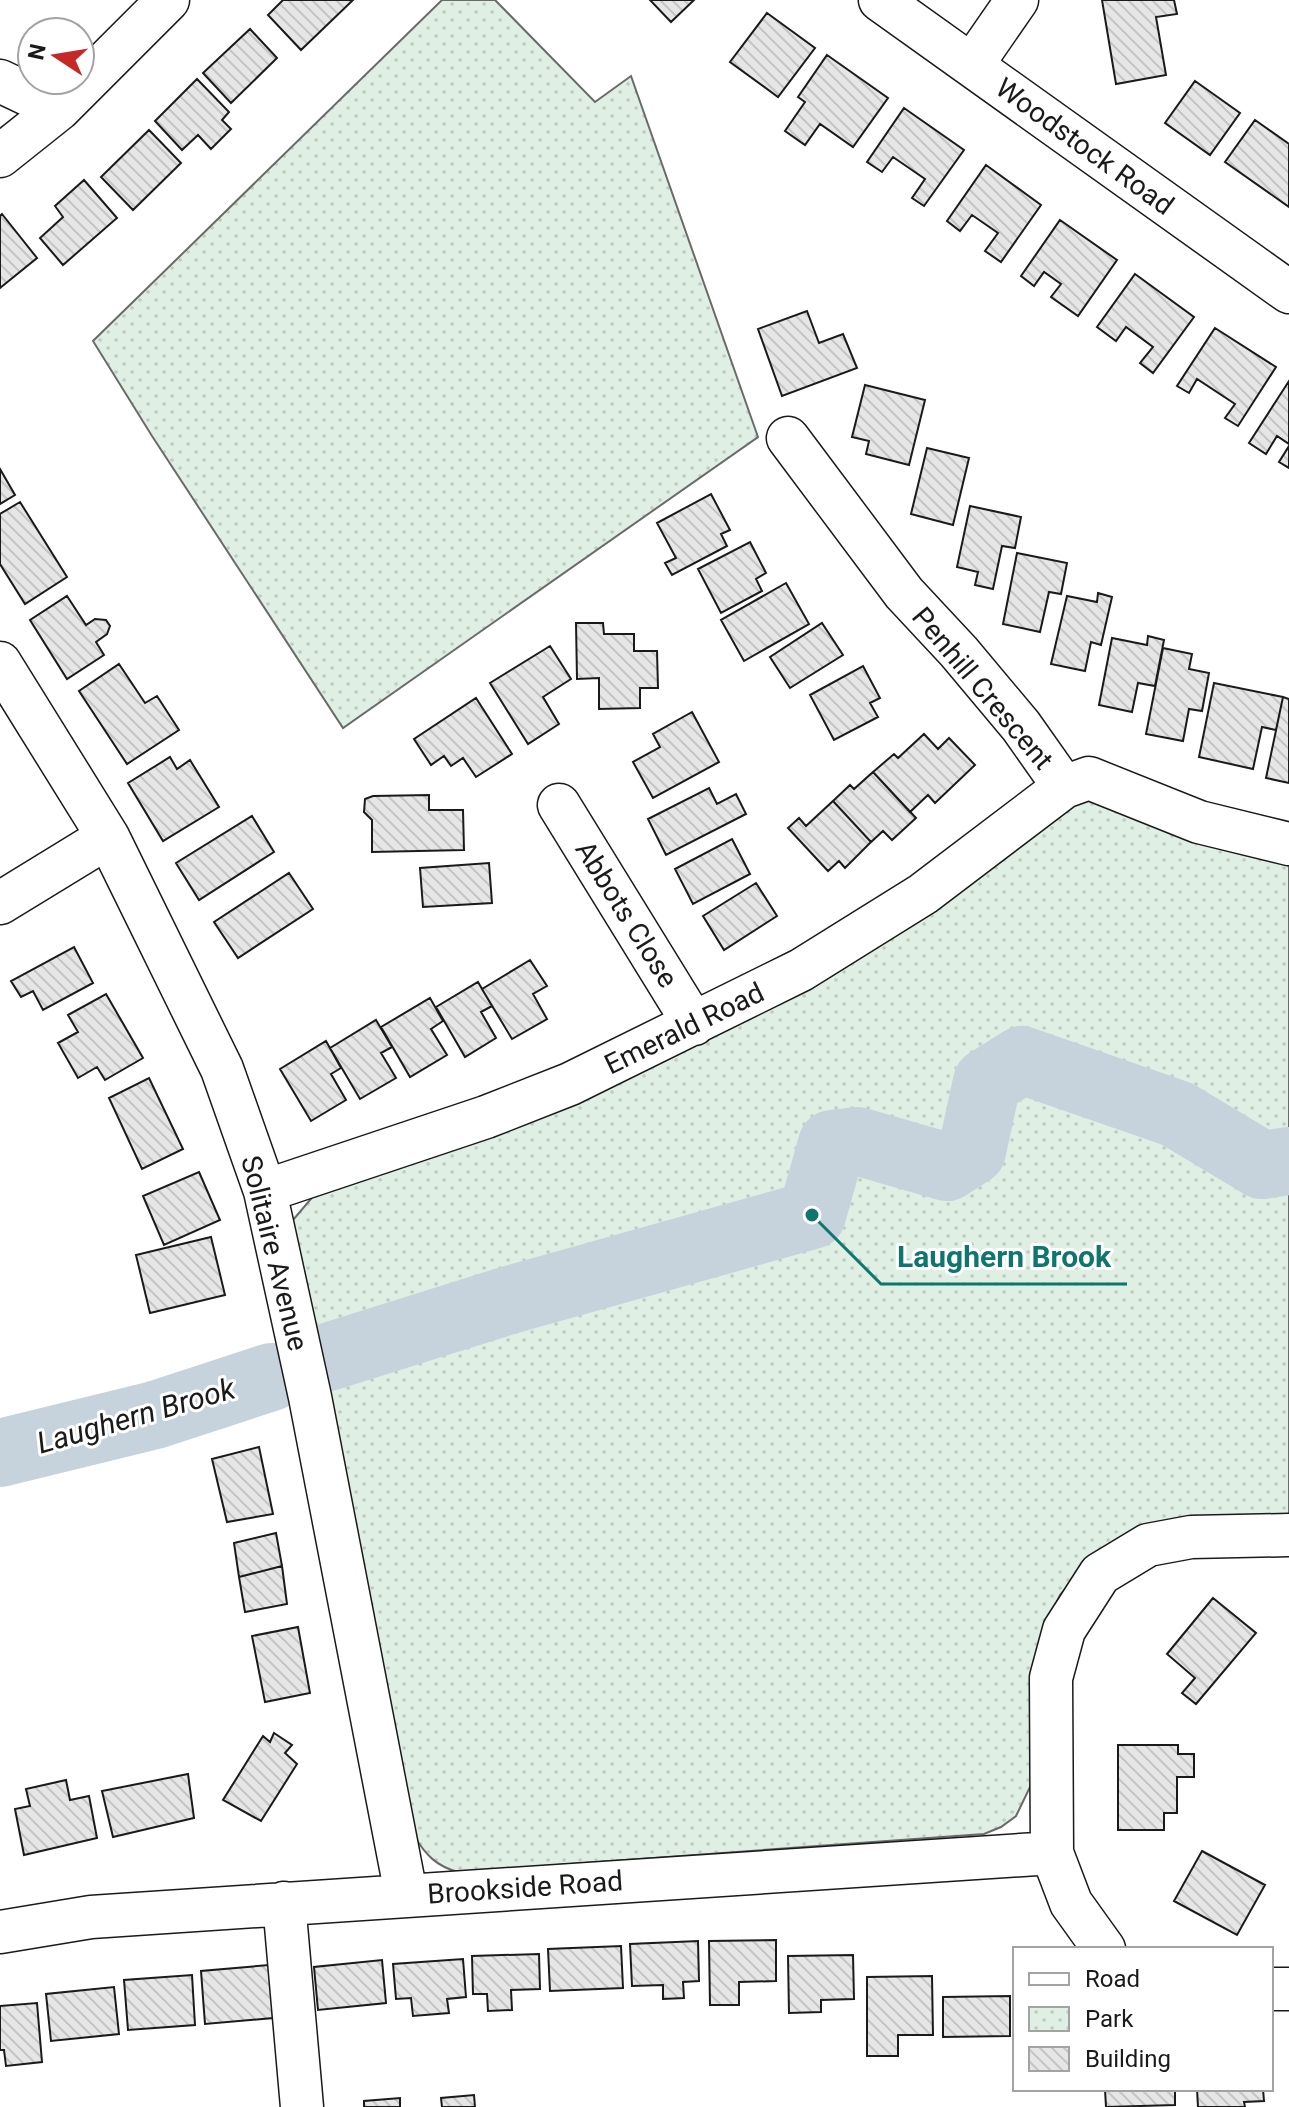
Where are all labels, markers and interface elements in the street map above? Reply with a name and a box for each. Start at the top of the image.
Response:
north arrow [16,16,96,96]
text: N [23,42,51,62]
street label: Woodstock Road [989,71,1180,222]
street label: Penhill Crescent [905,601,1060,776]
street label: Abbots Close [568,835,685,994]
street label: Emerald Road [599,976,769,1081]
street label: Solitaire Avenue [234,1152,315,1354]
callout: Laughern Brook [881,1230,1127,1284]
text: Laughern Brook [897,1239,1112,1274]
water label: Laughern Brook [33,1370,240,1460]
street label: Brookside Road [426,1864,624,1911]
legend [1013,1947,1273,2091]
text: Road [1085,1965,1140,1993]
text: Park [1085,2005,1134,2033]
text: Building [1085,2045,1171,2073]

